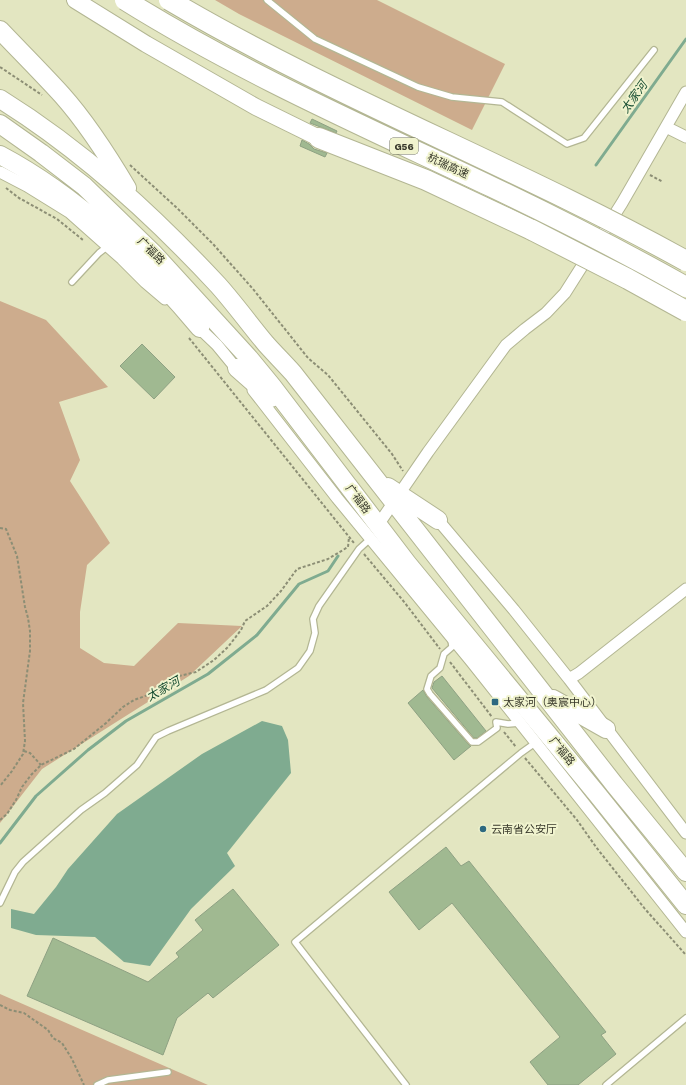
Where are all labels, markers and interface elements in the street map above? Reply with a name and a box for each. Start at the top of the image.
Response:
water label: 太家河 [618,77,651,116]
road number: G56 [390,138,418,154]
street label: 杭瑞高速 [425,151,471,181]
street label: 广福路 [135,235,167,267]
street label: 广福路 [343,482,373,516]
water label: 太家河 [144,673,184,704]
place label: 太家河（奥宸中心） [503,696,602,709]
marker: 太家河（奥宸中心） [490,697,500,707]
street label: 广福路 [547,734,577,768]
place label: 云南省公安厅 [491,823,557,836]
marker: 云南省公安厅 [478,824,488,834]

